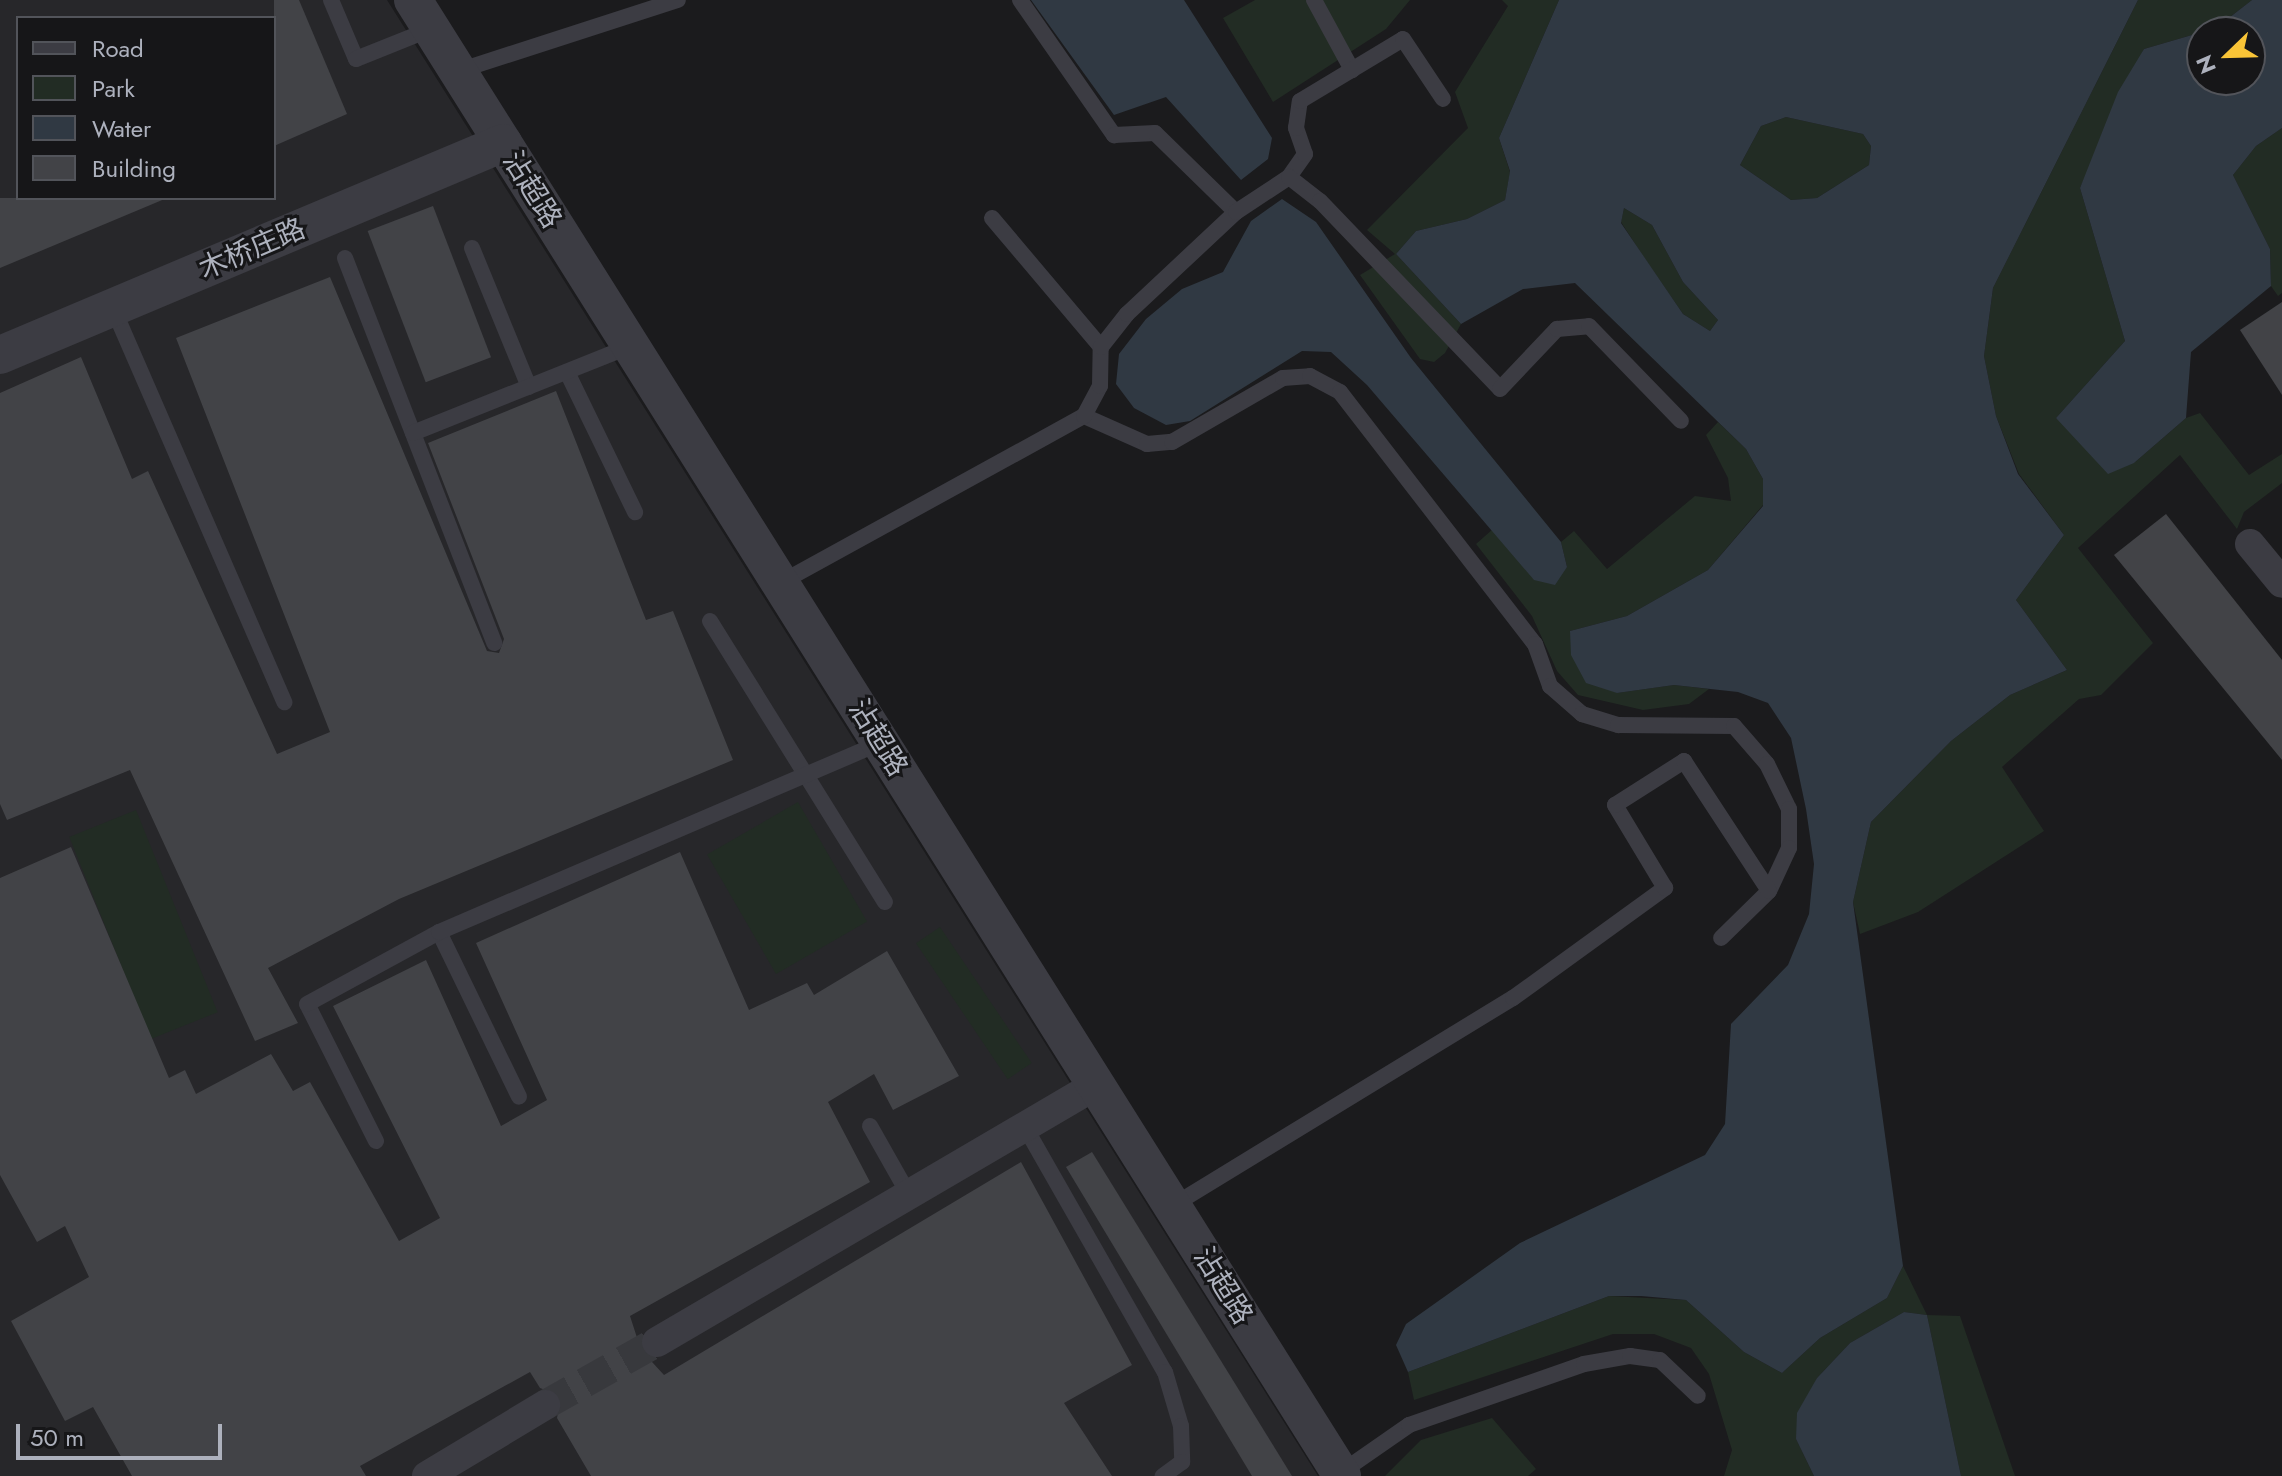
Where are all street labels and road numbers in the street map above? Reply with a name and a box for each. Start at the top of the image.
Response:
street label: 沾超路 [495,145,569,235]
street label: 木桥庄路 [194,212,310,286]
street label: 沾超路 [841,693,915,783]
street label: 沾超路 [1186,1241,1260,1331]

